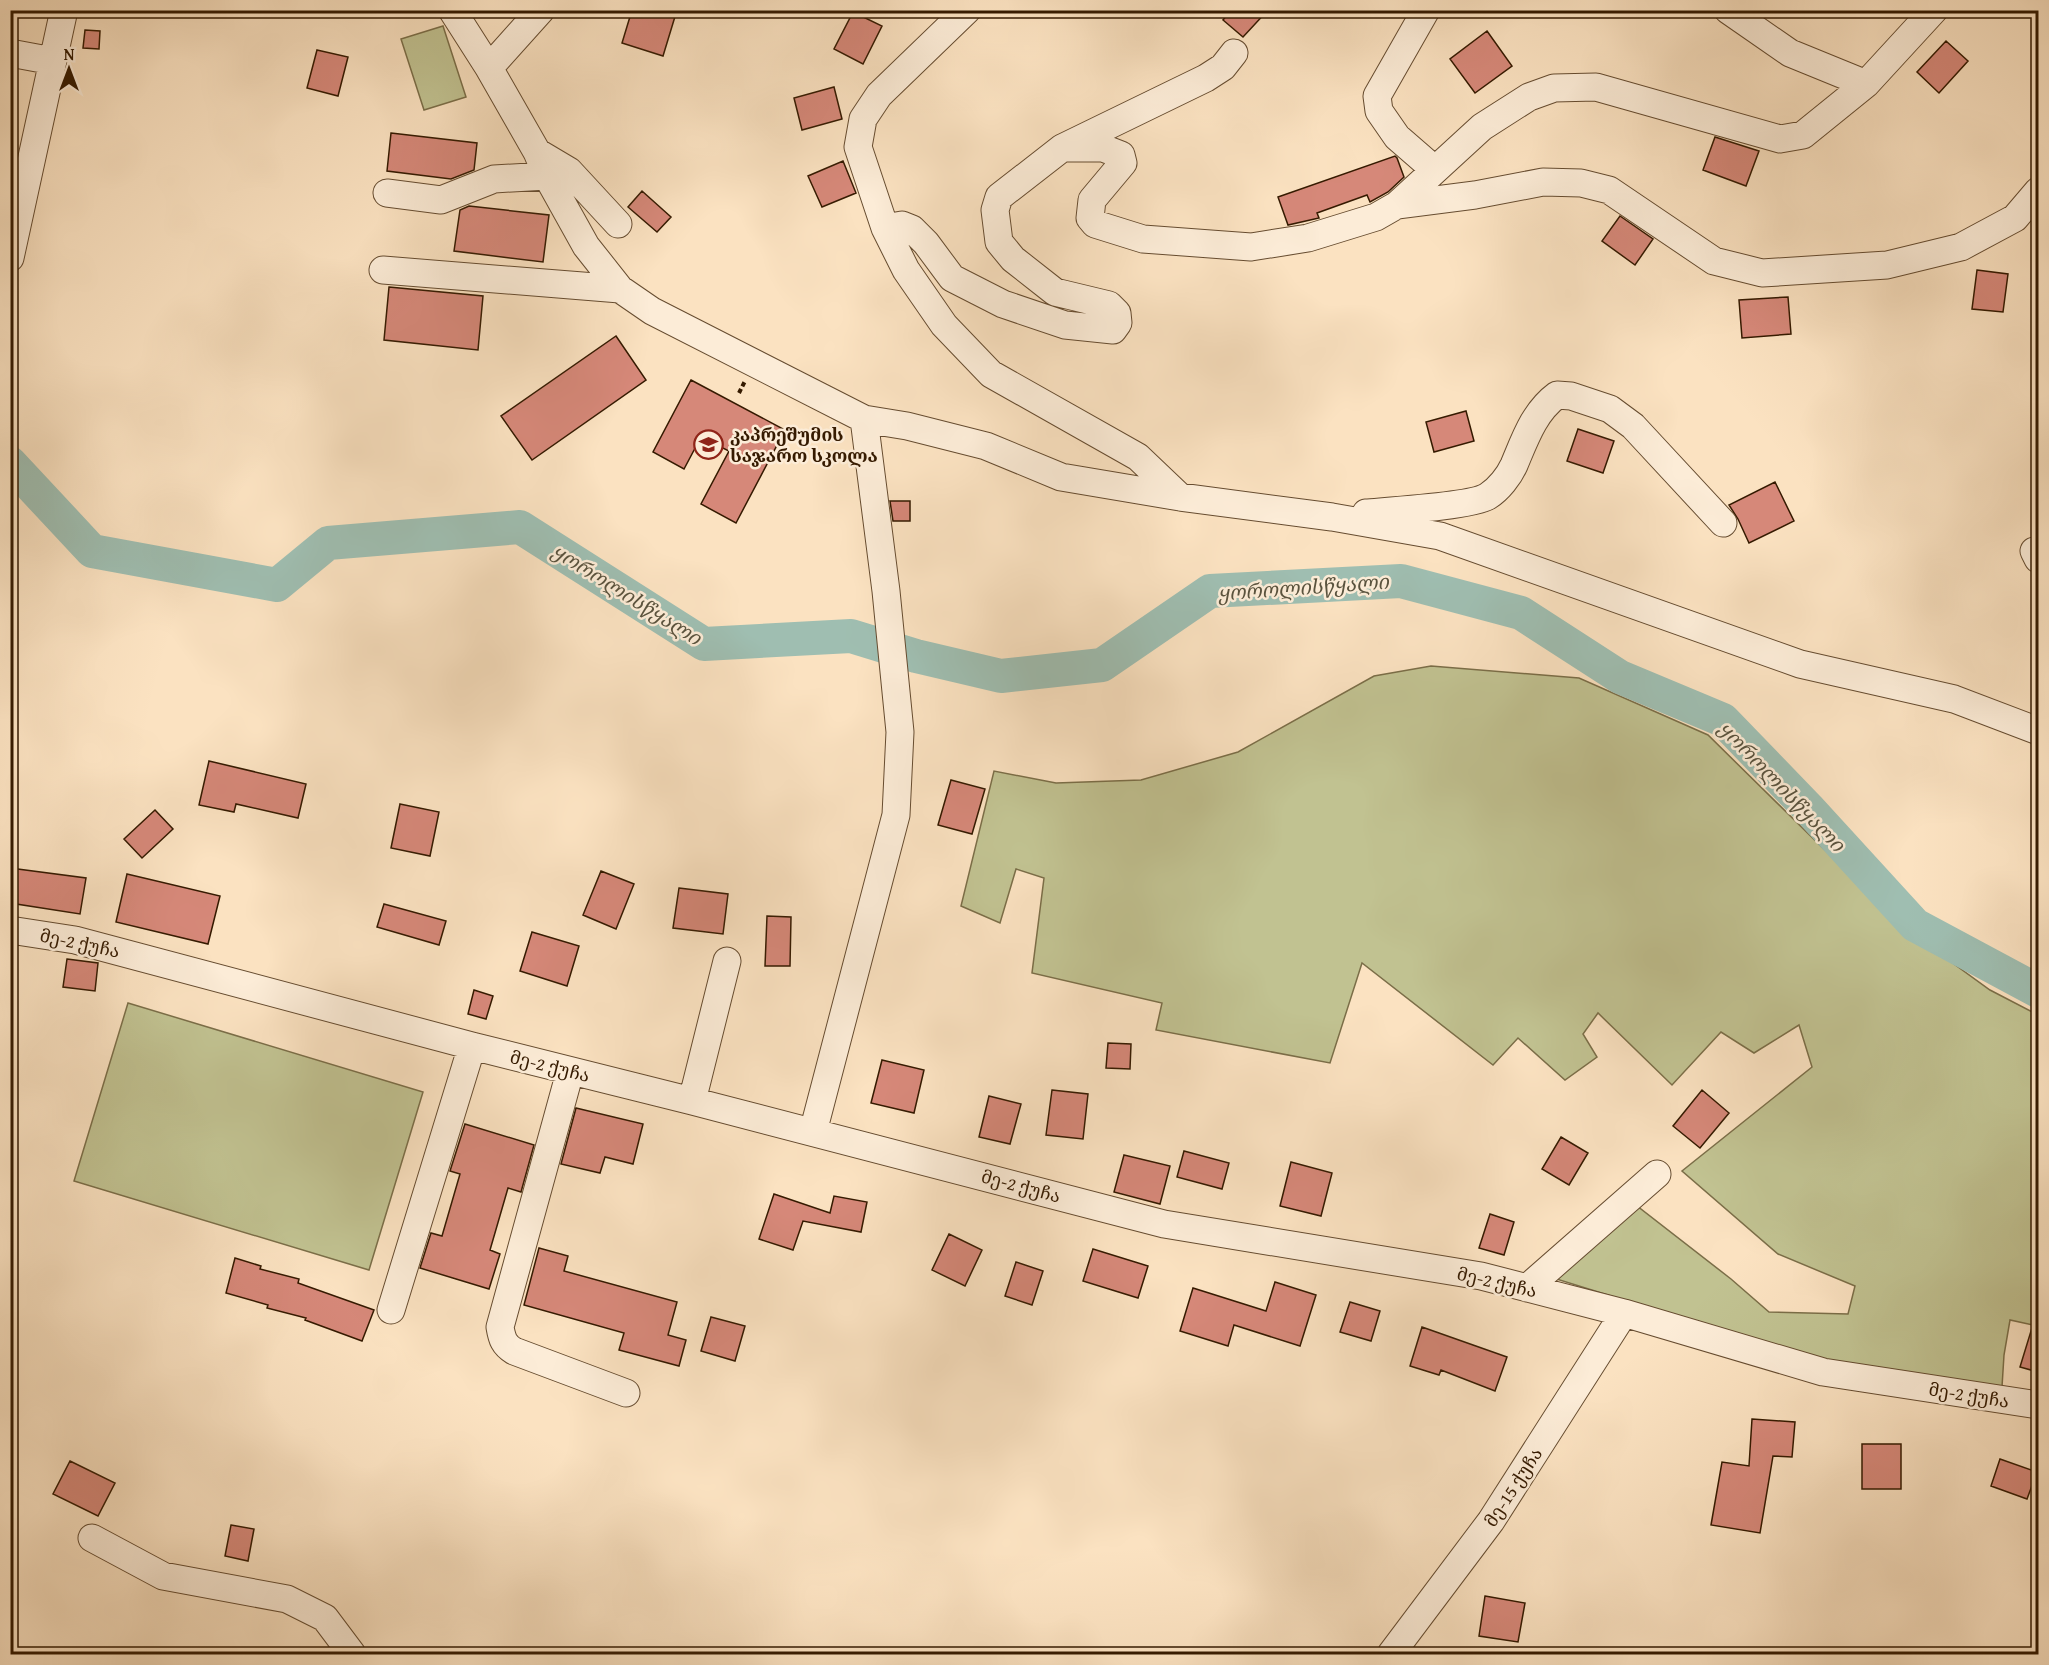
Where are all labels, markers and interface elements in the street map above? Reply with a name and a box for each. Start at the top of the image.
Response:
north arrow [39,39,99,99]
text: N [64,42,75,66]
place label: კაპრეშუმის საჯარო სკოლა [730,421,878,469]
school or university icon: კაპრეშუმის საჯარო სკოლა [693,428,725,460]
water label: ყოროლისწყალი [547,536,709,653]
water label: ყოროლისწყალი [1216,566,1391,607]
water label: ყოროლისწყალი [1712,714,1853,859]
street label: მე-2 ქუჩა [38,921,122,965]
street label: მე-2 ქუჩა [507,1043,593,1089]
street label: მე-2 ქუჩა [978,1162,1064,1210]
street label: მე-2 ქუჩა [1454,1260,1540,1304]
street label: მე-2 ქუჩა [1927,1375,2011,1415]
street label: მე-15 ქუჩა [1477,1442,1549,1532]

